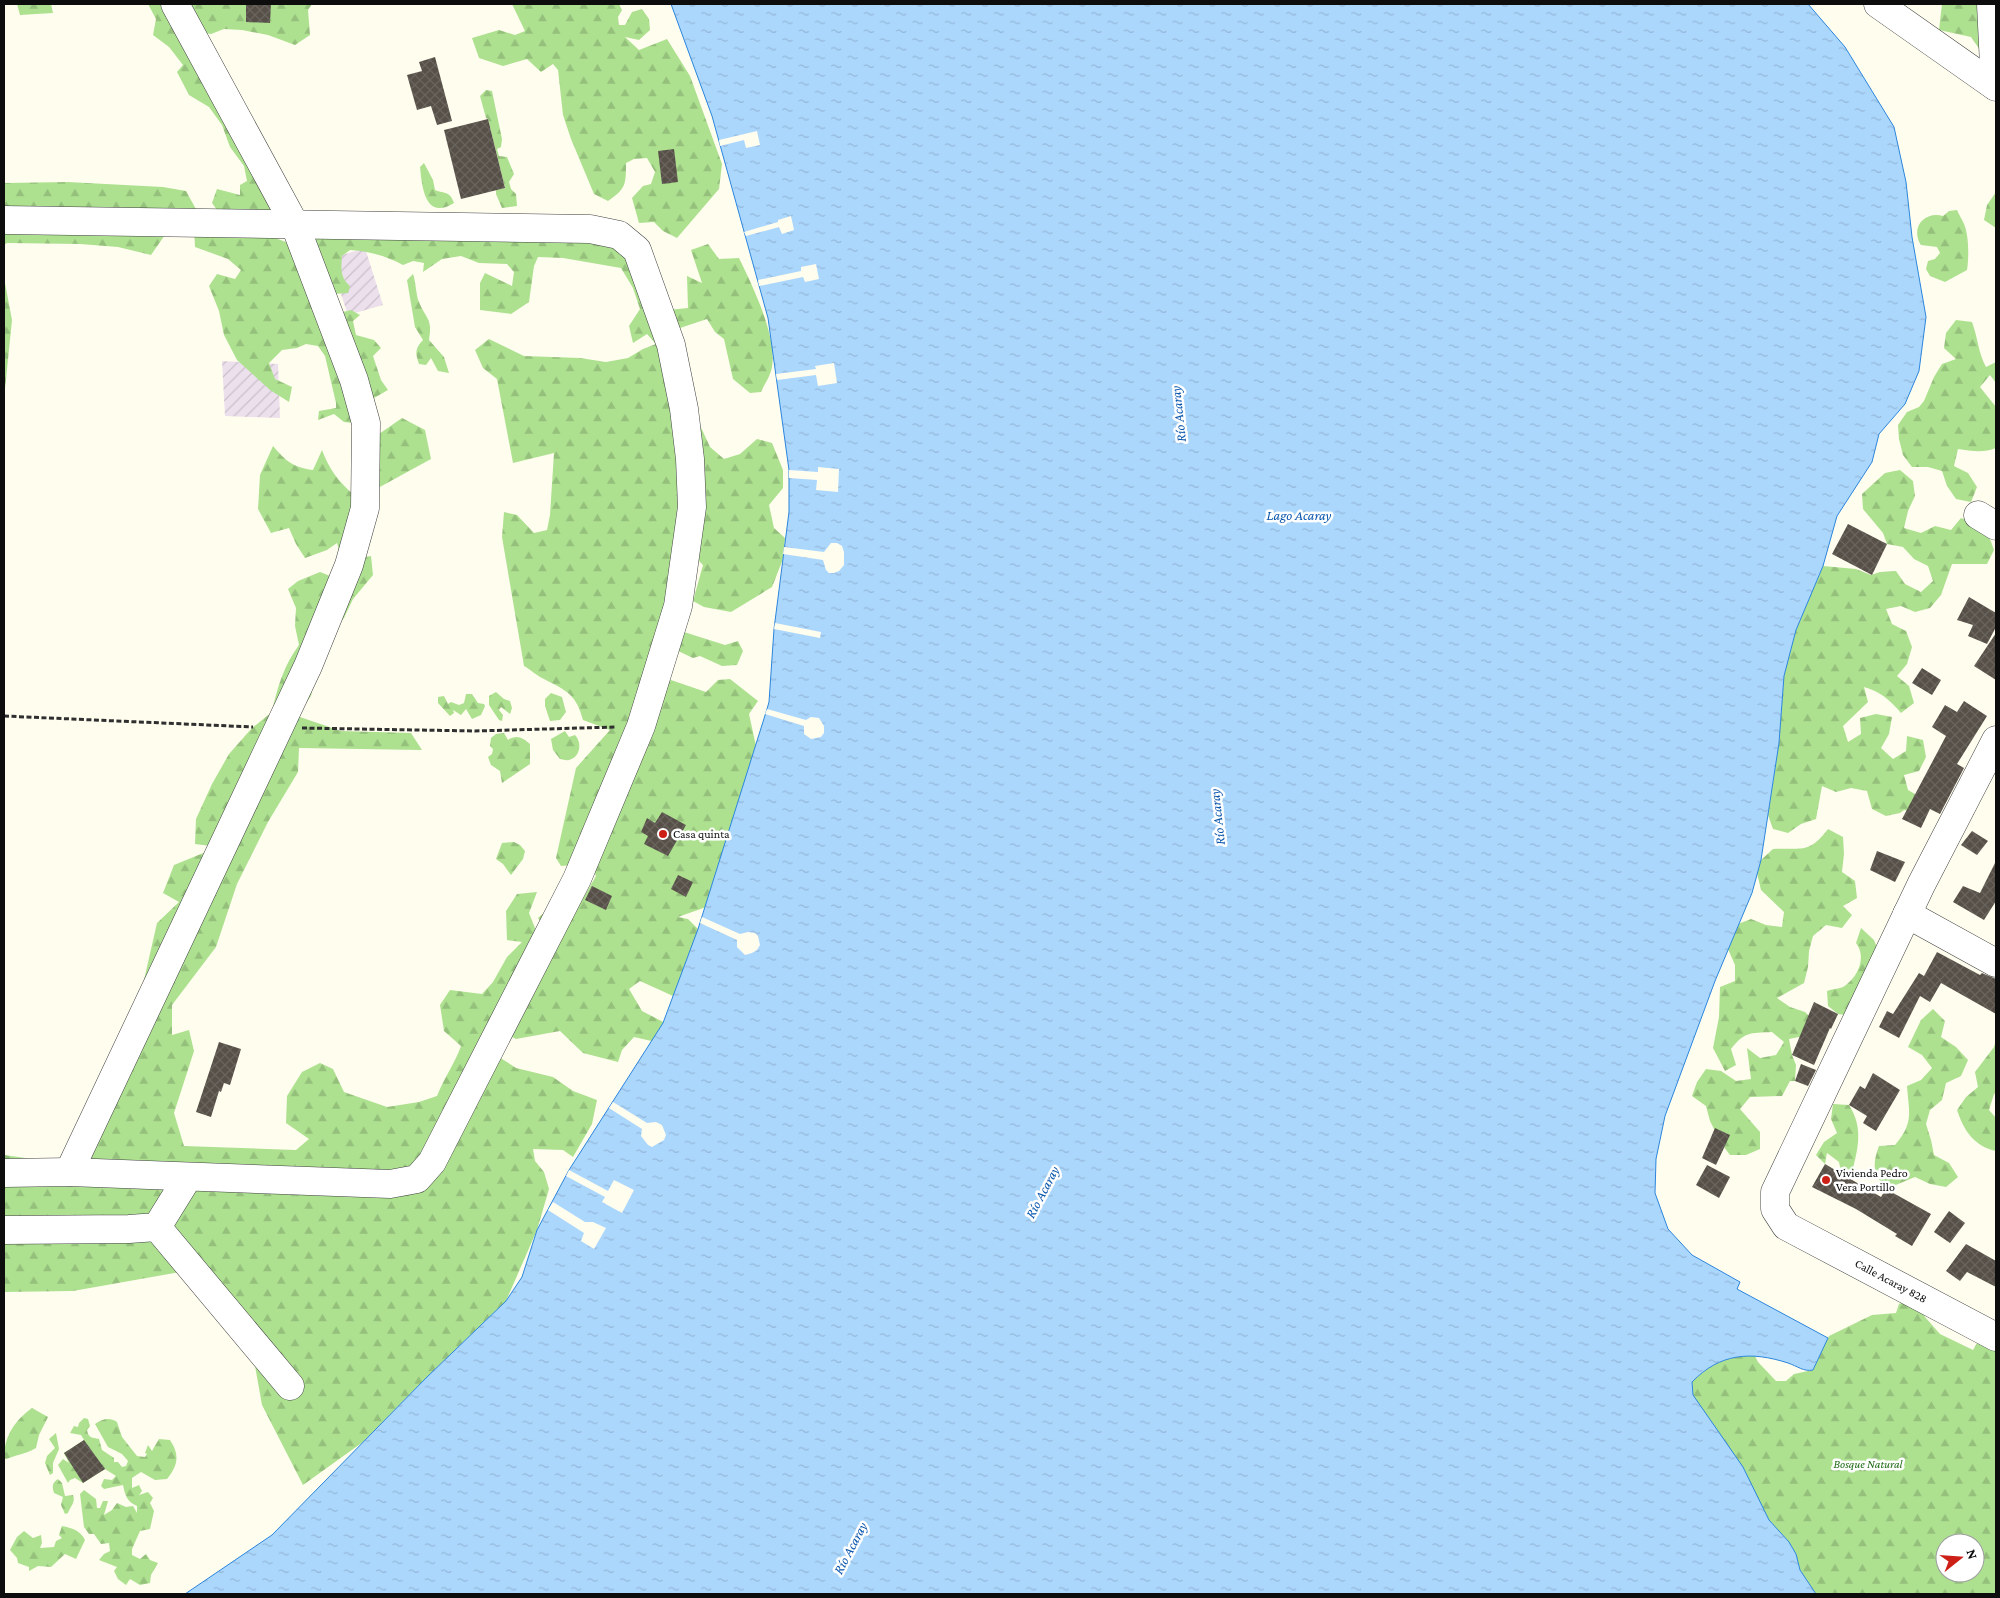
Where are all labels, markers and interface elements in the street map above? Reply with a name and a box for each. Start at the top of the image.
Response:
water label: Río Acaray [1167,385,1189,443]
water label: Lago Acaray [1267,507,1332,523]
water label: Río Acaray [1206,788,1228,846]
place label: Casa quinta [673,827,730,841]
marker: Casa quinta [657,828,669,840]
water label: Río Acaray [1022,1163,1062,1221]
place label: Vivienda Pedro Vera Portillo [1836,1166,1908,1194]
marker: Vivienda Pedro Vera Portillo [1820,1174,1832,1186]
street label: Calle Acaray 828 [1853,1256,1929,1306]
park label: Bosque Natural [1833,1457,1904,1471]
water label: Río Acaray [830,1519,870,1577]
north arrow [1935,1533,1985,1583]
text: N [1963,1547,1982,1562]

